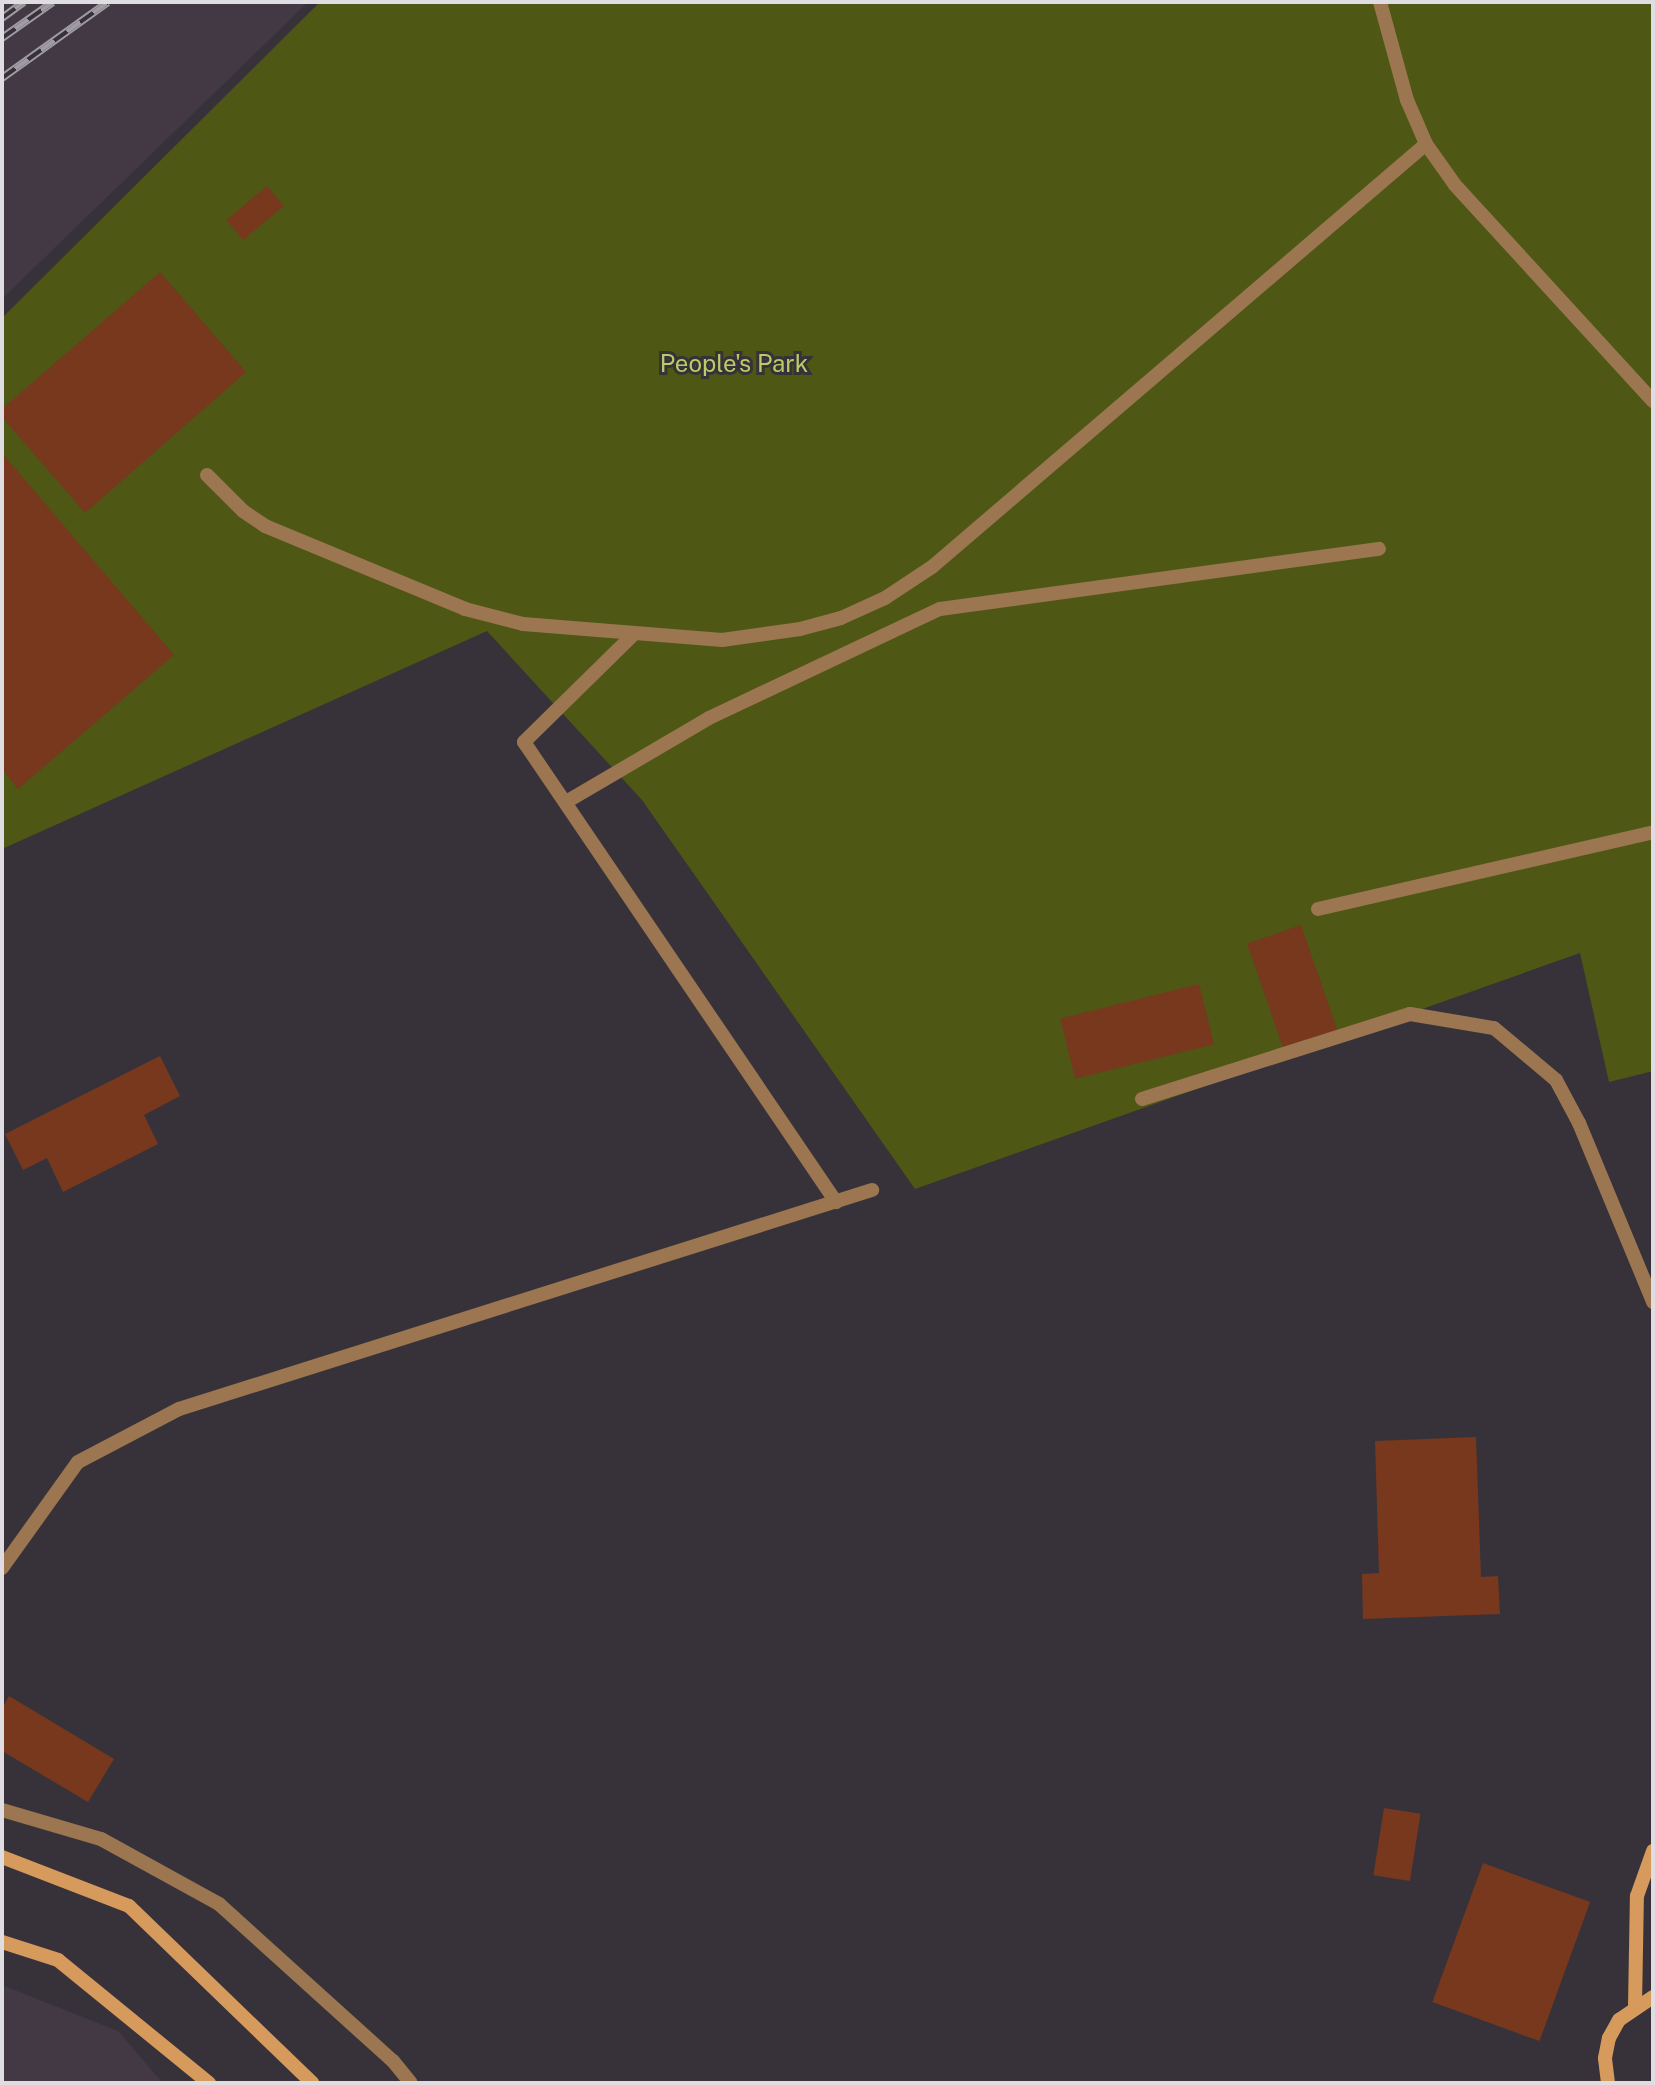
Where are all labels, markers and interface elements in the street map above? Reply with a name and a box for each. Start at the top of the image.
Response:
park label: People's Park [660,350,808,378]

